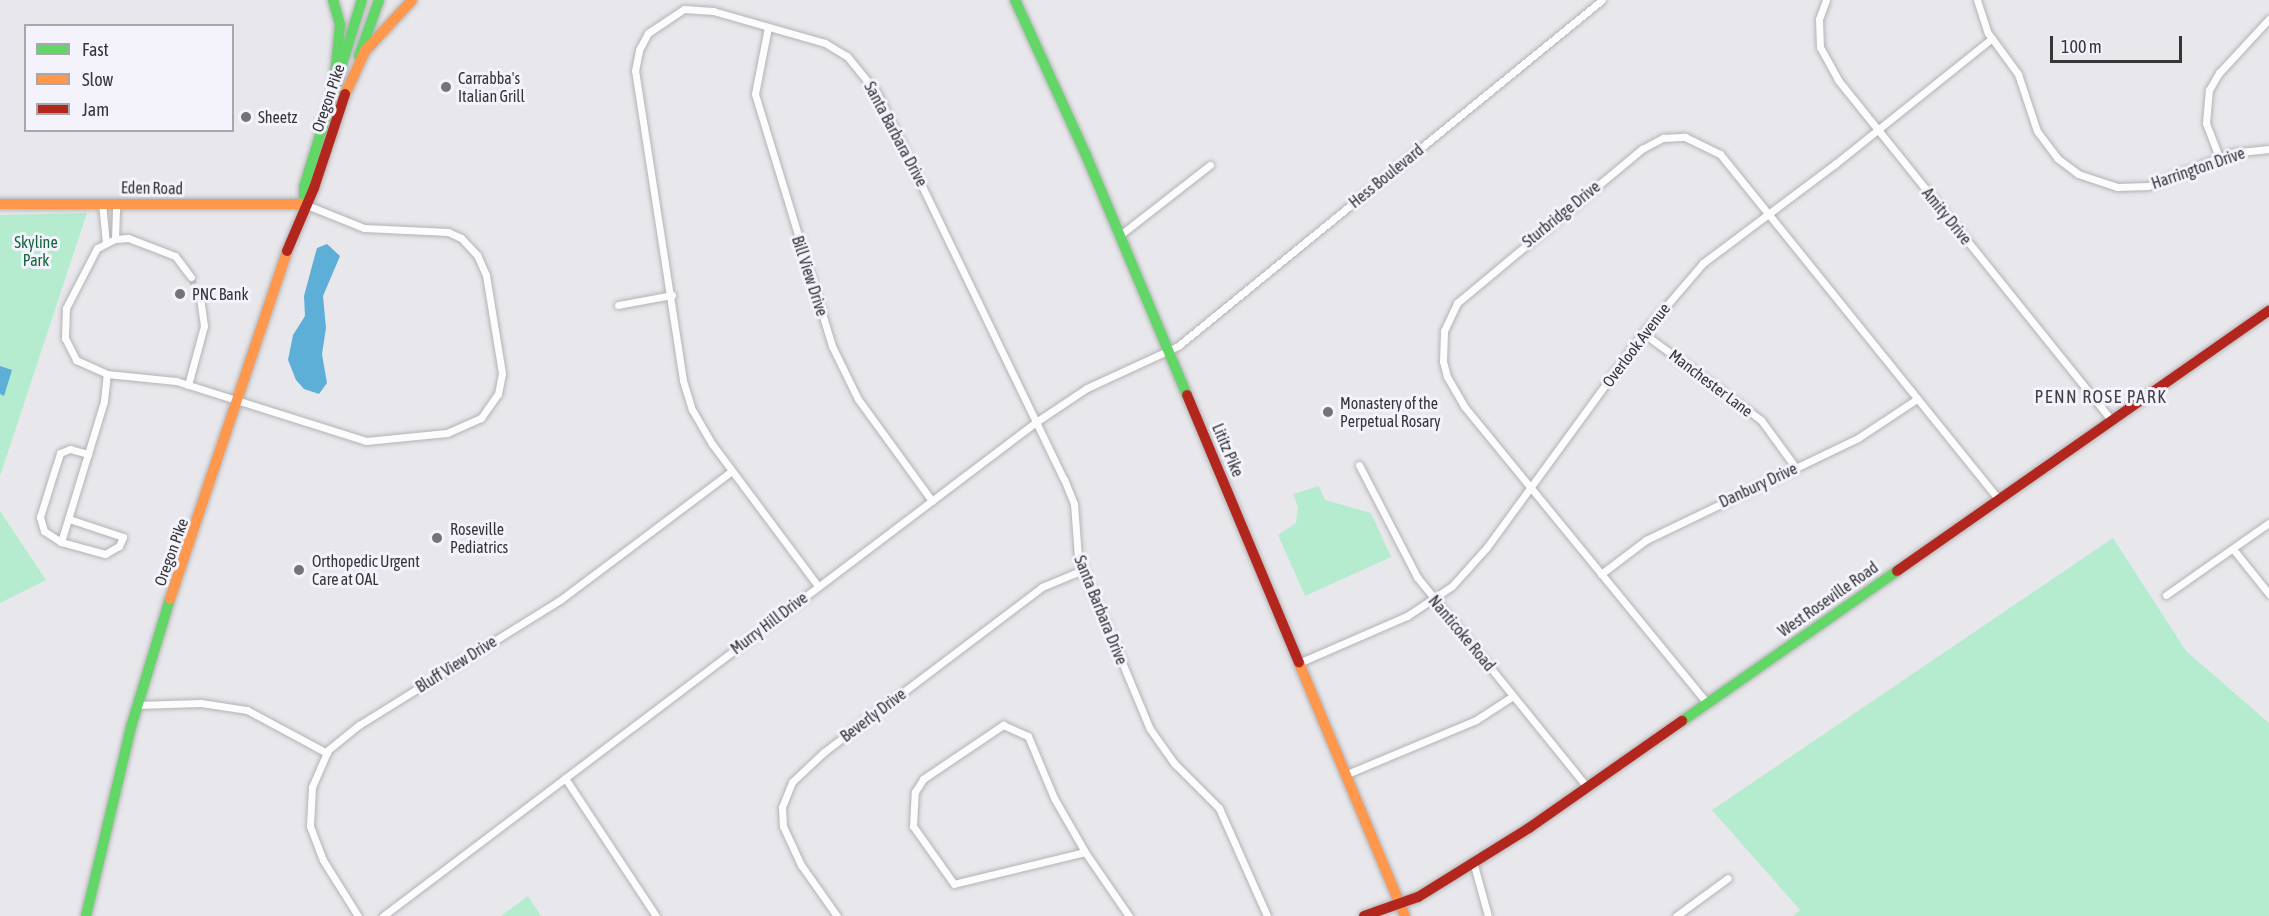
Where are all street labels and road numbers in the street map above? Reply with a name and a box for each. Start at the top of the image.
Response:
street label: Oregon Pike [307,62,349,134]
street label: Santa Barbara Drive [860,78,932,190]
street label: Hess Boulevard [1345,140,1427,212]
street label: Harrington Drive [2149,143,2247,193]
street label: Sturbridge Drive [1518,177,1604,251]
street label: Eden Road [121,178,183,198]
street label: Amity Drive [1918,184,1976,248]
street label: Bill View Drive [788,233,832,319]
street label: Overlook Avenue [1598,299,1674,391]
street label: Manchester Lane [1665,345,1757,421]
street label: Lititz Pike [1208,421,1248,479]
street label: Danbury Drive [1716,459,1800,511]
street label: Oregon Pike [150,516,192,588]
street label: Santa Barbara Drive [1070,553,1132,667]
street label: West Roseville Road [1774,557,1882,641]
street label: Murry Hill Drive [727,588,811,658]
street label: Nanticoke Road [1425,591,1499,675]
street label: Bluff View Drive [412,632,500,696]
street label: Beverly Drive [836,684,910,746]

